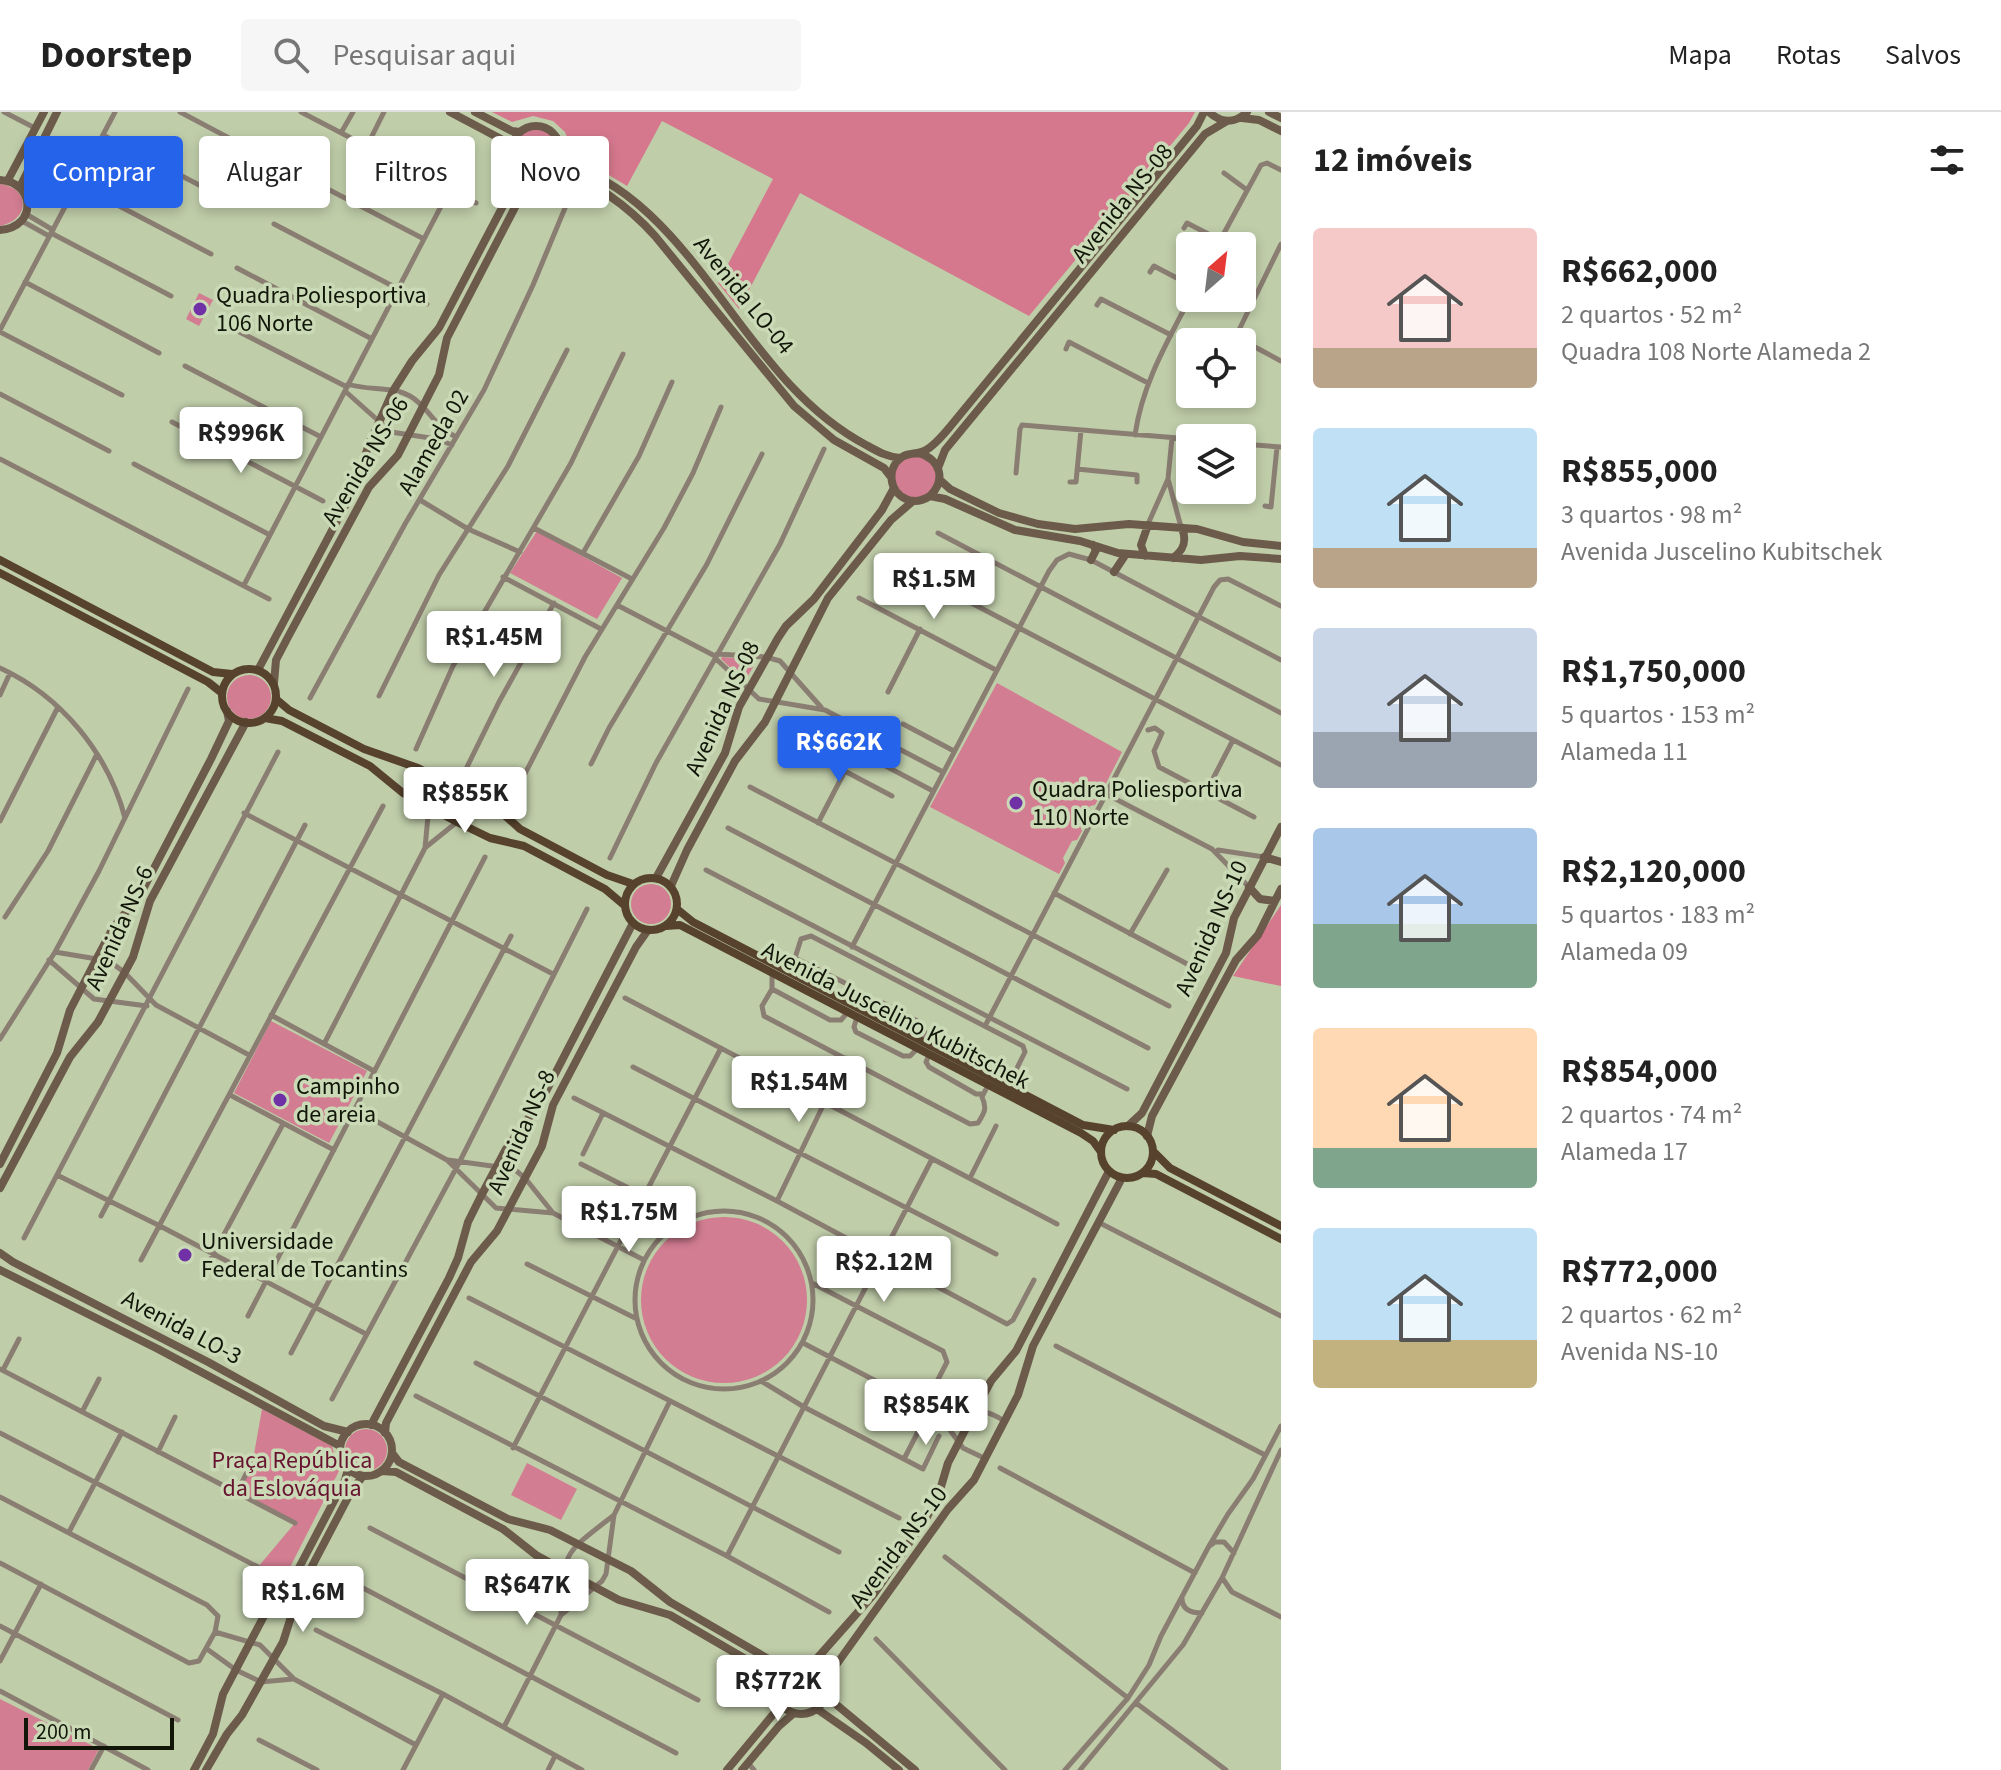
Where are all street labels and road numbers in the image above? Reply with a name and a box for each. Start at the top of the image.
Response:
street label: Avenida NS-08 [1063,136,1182,271]
street label: Avenida LO-04 [685,229,802,362]
street label: Alameda 02 [389,383,478,502]
street label: Avenida NS-06 [313,390,418,532]
street label: Avenida NS-08 [676,635,769,781]
street label: Avenida NS-10 [1166,855,1257,1002]
street label: Avenida NS-6 [76,860,163,996]
street label: Avenida Juscelino Kubitschek [756,933,1036,1098]
street label: Avenida NS-8 [478,1064,565,1200]
street label: Avenida LO-3 [115,1281,248,1374]
street label: Avenida NS-10 [841,1479,956,1616]

